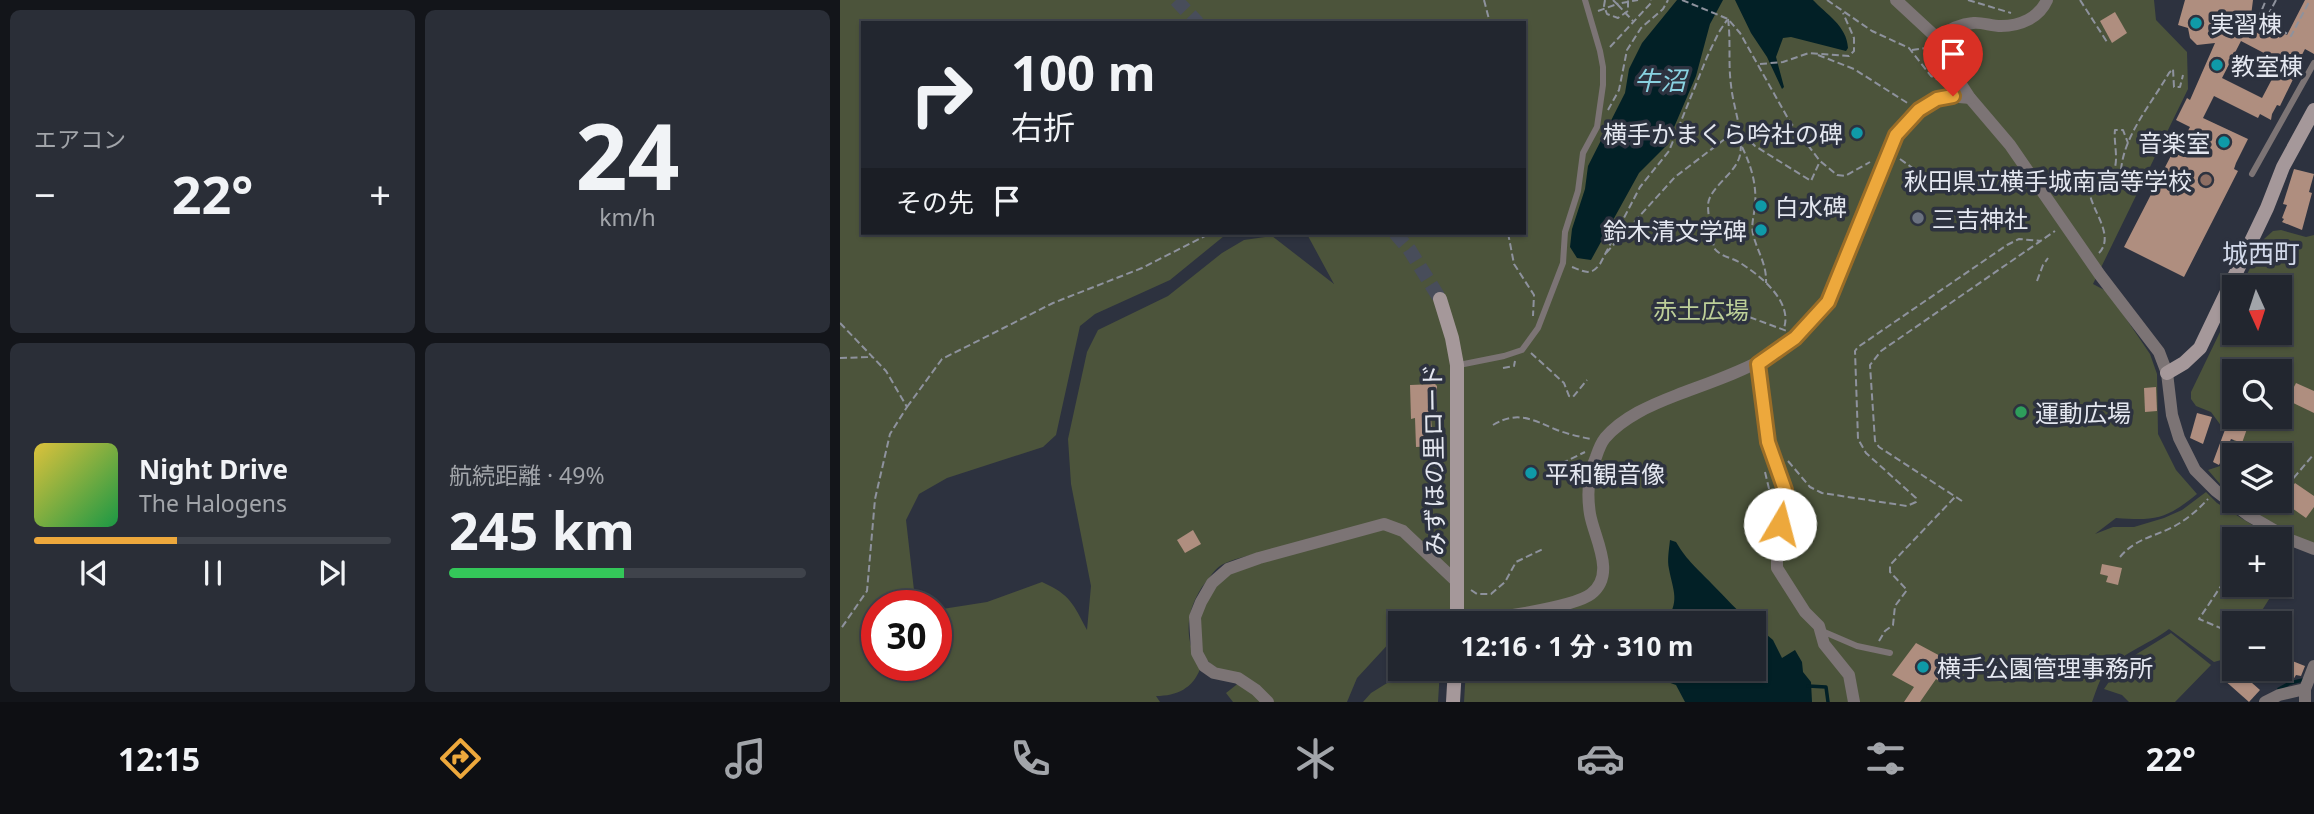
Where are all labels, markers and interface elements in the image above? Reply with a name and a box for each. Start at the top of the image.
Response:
place label: 実習棟 [2210,7,2282,40]
marker: 実習棟 [2188,15,2204,31]
pin [1923,24,1983,96]
icon: arrive [1934,35,1972,73]
text: 100 m [1011,39,1156,105]
icon: right [896,49,987,140]
place label: 教室棟 [2231,49,2303,82]
marker: 教室棟 [2209,57,2225,73]
water label: 牛沼 [1634,62,1690,98]
text: 24 [575,93,680,217]
text: 右折 [1011,105,1075,148]
place label: 横手かまくら吟社の碑 [1603,117,1843,150]
text: エアコン [34,123,126,155]
marker: 横手かまくら吟社の碑 [1849,125,1865,141]
place label: 音楽室 [2138,126,2210,159]
marker: 音楽室 [2216,134,2232,150]
text: 22° [172,158,253,229]
place label: 秋田県立横手城南高等学校 [1904,164,2192,197]
text: − [34,168,56,220]
text: + [369,168,391,220]
marker: 秋田県立横手城南高等学校 [2198,172,2214,188]
icon: arrive [988,182,1026,220]
text: その先 [896,184,974,220]
place label: 白水碑 [1775,190,1847,223]
marker: 白水碑 [1753,198,1769,214]
text: km/h [599,201,656,233]
place label: 三吉神社 [1932,202,2028,235]
marker: 三吉神社 [1910,210,1926,226]
place label: 鈴木清文学碑 [1603,214,1747,247]
marker: 鈴木清文学碑 [1753,222,1769,238]
district label: 城西町 [2222,235,2300,271]
north arrow [2222,275,2292,345]
map controls [2222,275,2292,681]
park label: 赤土広場 [1653,293,1749,326]
button: search [2222,359,2292,429]
street label: みずほの里ロード [1415,364,1451,556]
place label: 運動広場 [2035,396,2131,429]
marker: 運動広場 [2013,404,2029,420]
button: layers [2222,443,2292,513]
text: Night Drive [139,451,288,487]
place label: 平和観音像 [1545,457,1665,490]
text: 航続距離 · 49% [449,459,605,491]
marker: 平和観音像 [1523,465,1539,481]
text: The Halogens [139,487,287,519]
position arrow [1743,487,1817,561]
text: 245 km [449,494,635,565]
button: + [2222,527,2292,597]
icon: previous [75,554,113,592]
icon: pause [194,554,232,592]
icon: next [313,554,351,592]
speed limit sign: 30 [861,590,952,681]
button: − [2222,611,2292,681]
text: 12:16 · 1 分 · 310 m [1461,628,1693,664]
place label: 横手公園管理事務所 [1937,651,2153,684]
marker: 横手公園管理事務所 [1915,659,1931,675]
icon: directions [436,734,485,783]
icon: music [721,734,770,783]
icon: phone [1006,734,1055,783]
icon: climate [1291,734,1340,783]
icon: car [1576,734,1625,783]
icon: filters [1861,734,1910,783]
text: 12:15 [118,737,200,780]
text: 22° [2146,737,2196,780]

